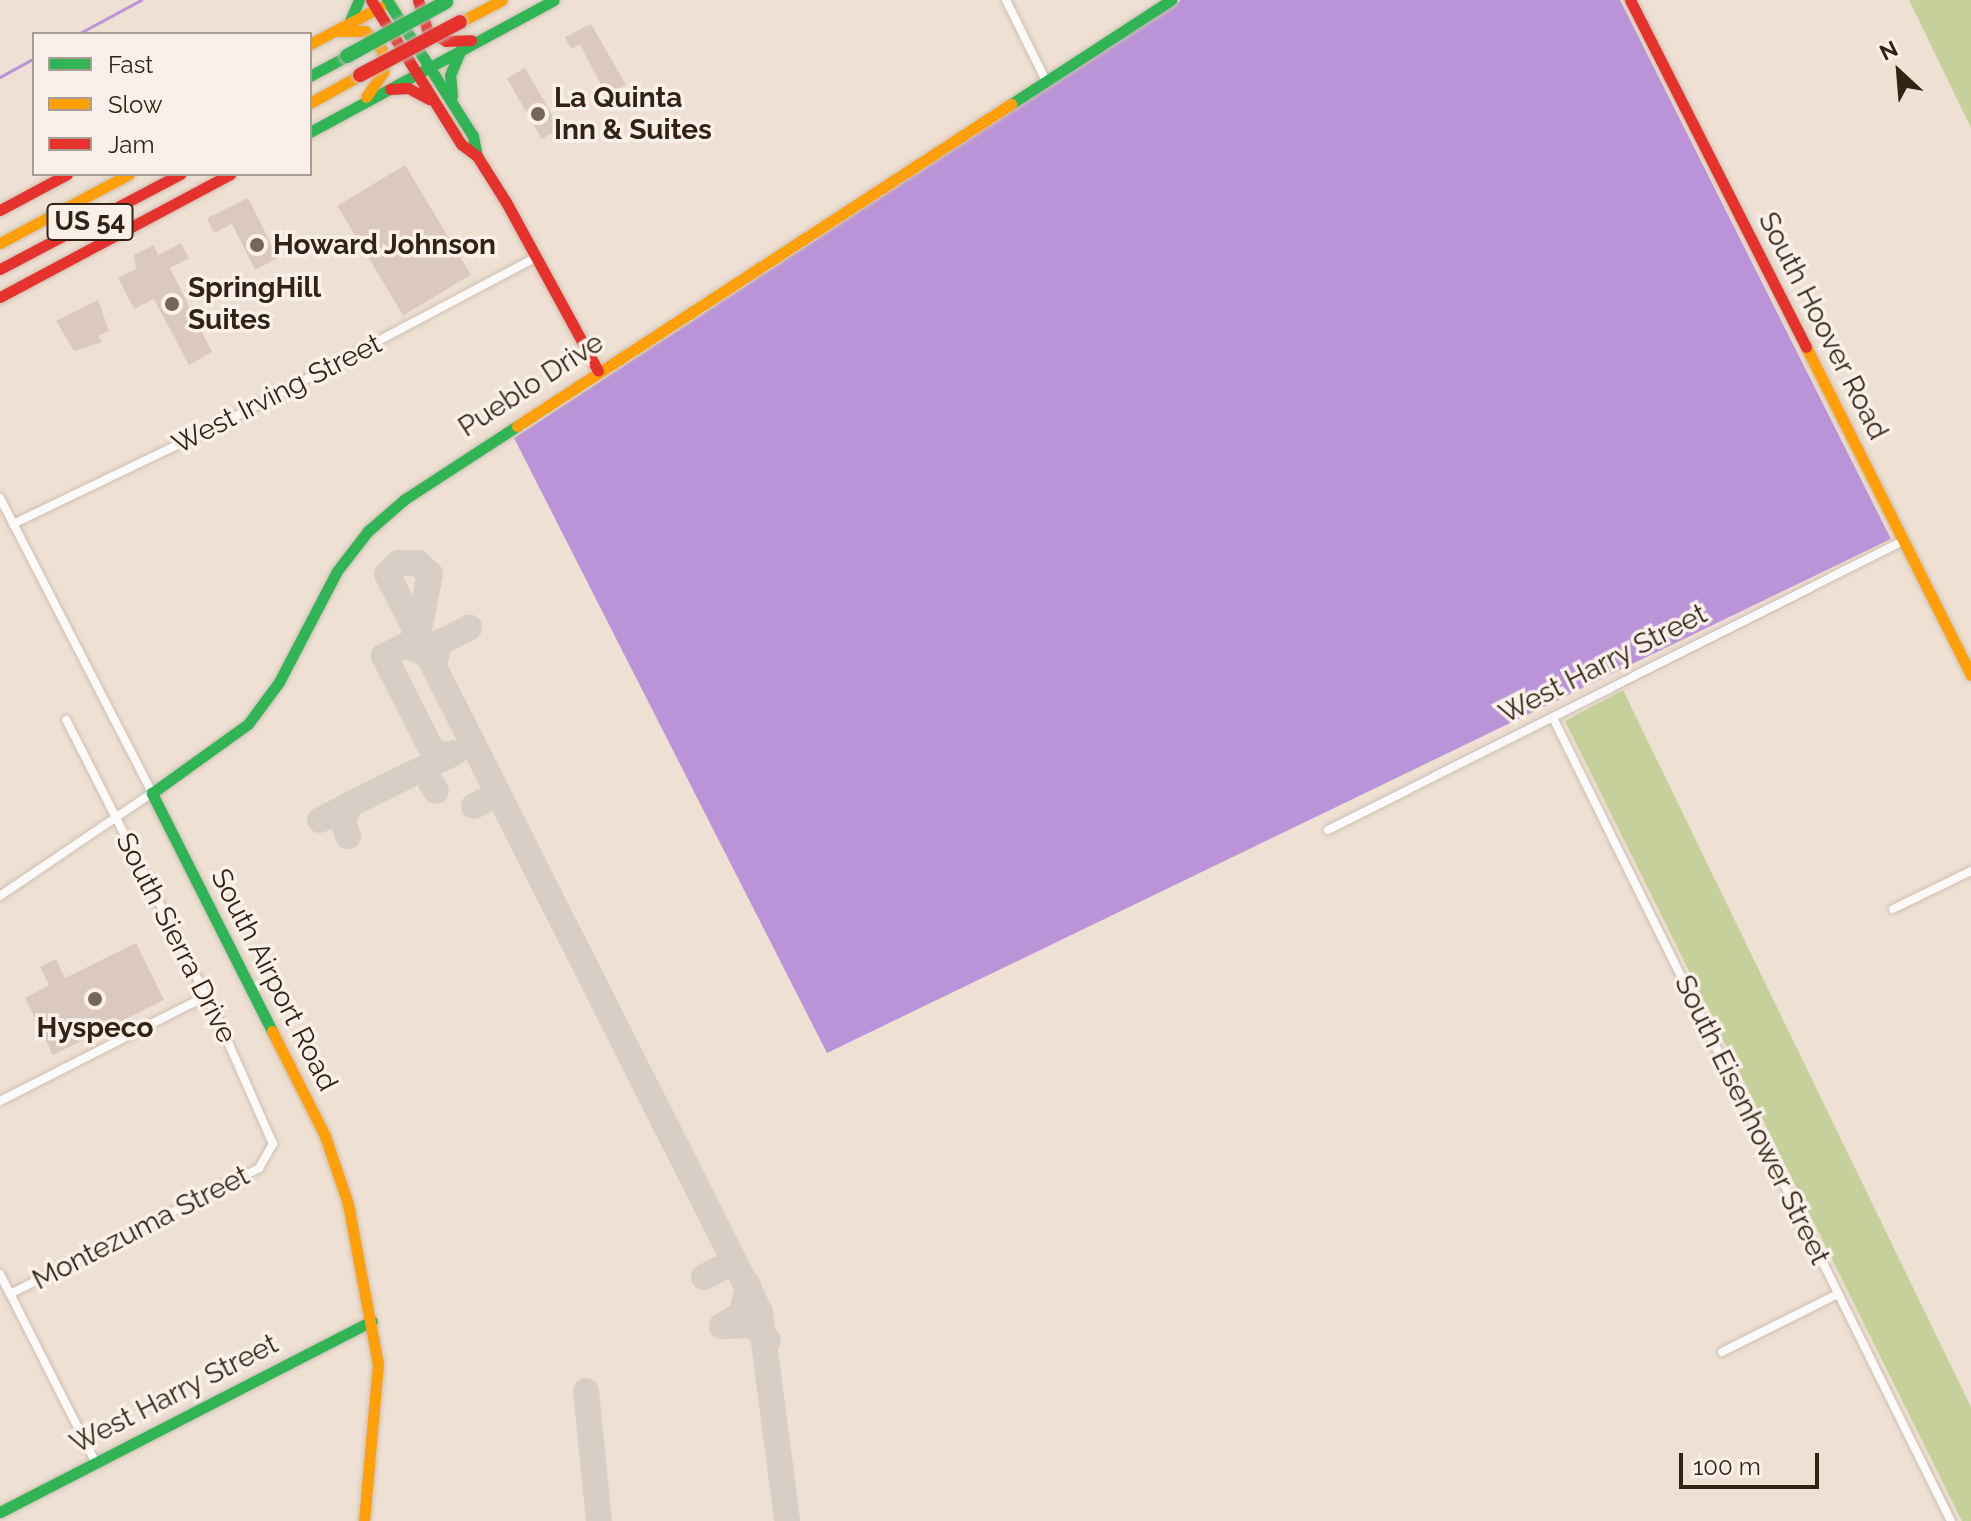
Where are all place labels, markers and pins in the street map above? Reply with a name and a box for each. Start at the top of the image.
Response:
place label: La Quinta Inn & Suites [554,81,712,147]
marker: La Quinta Inn & Suites [529,105,547,123]
place label: Howard Johnson [273,228,497,262]
marker: Howard Johnson [248,236,266,254]
place label: SpringHill Suites [188,271,321,337]
marker: SpringHill Suites [163,295,181,313]
marker: Hyspeco [86,990,104,1008]
place label: Hyspeco [37,1011,153,1045]

